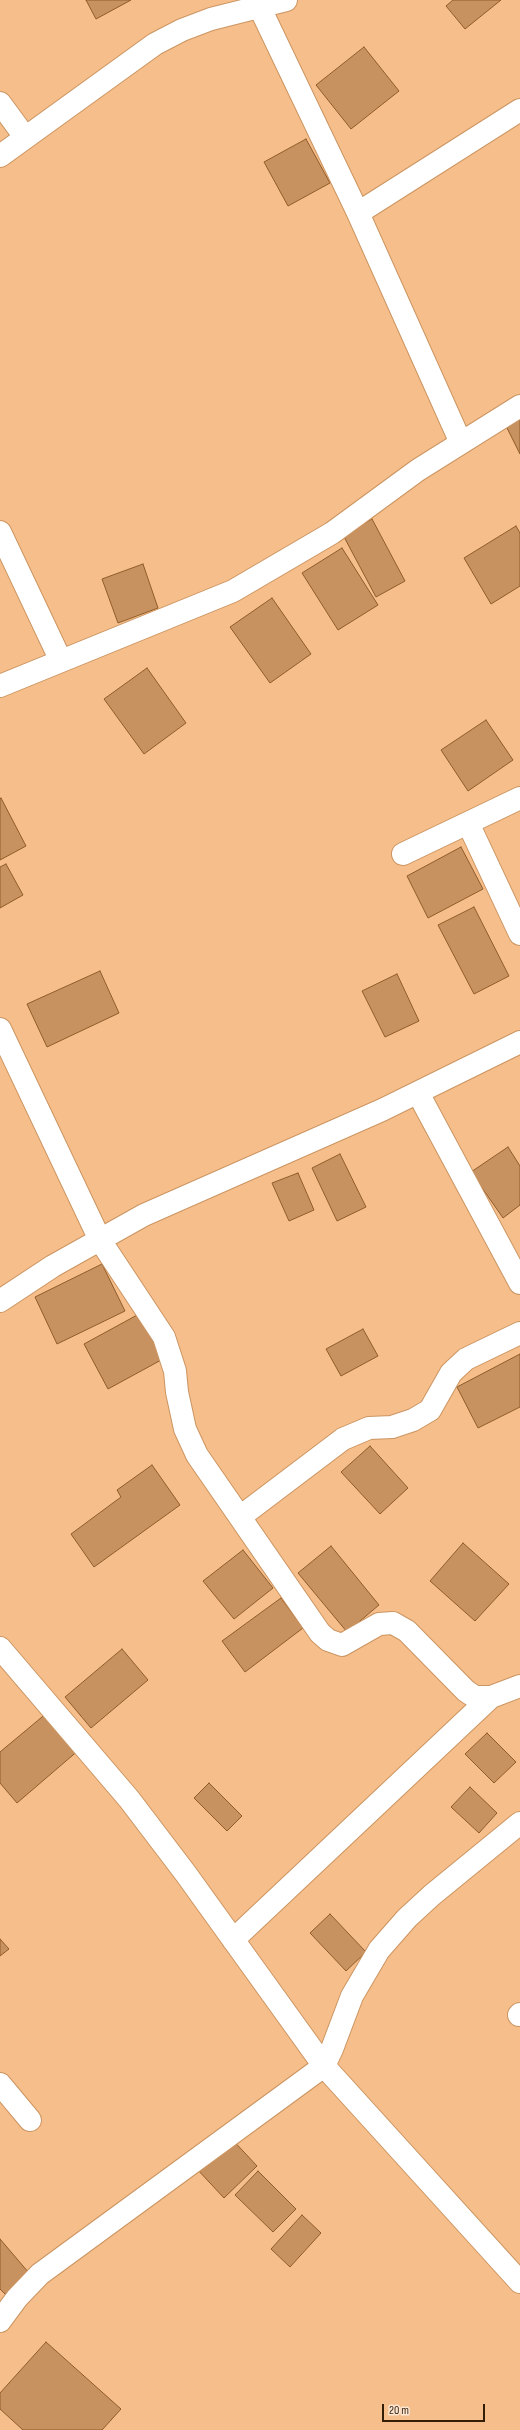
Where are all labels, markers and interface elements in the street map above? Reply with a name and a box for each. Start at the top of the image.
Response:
scale bar [384,2396,487,2422]
text: 20 m [389,2403,409,2418]

